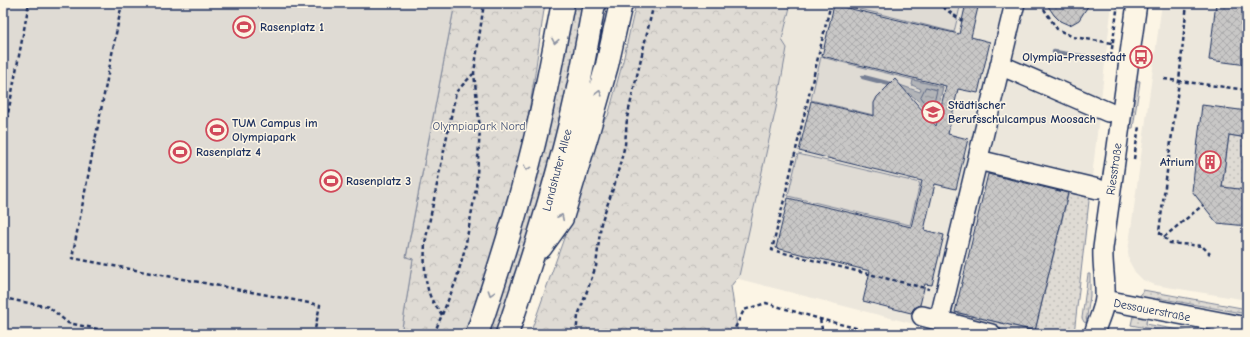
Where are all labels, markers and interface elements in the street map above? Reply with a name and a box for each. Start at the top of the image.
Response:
sports icon: Rasenplatz 1 [231,14,257,40]
place label: Rasenplatz 1 [260,20,324,34]
one-way arrow [552,38,560,44]
bus stop icon: Olympia-Pressestadt [1128,44,1154,70]
place label: Olympia-Pressestadt [1022,50,1127,64]
one-way arrow [594,90,603,97]
place label: Städtischer Berufsschulcampus Moosach [948,98,1096,126]
school or university icon: Städtischer Berufsschulcampus Moosach [920,99,946,125]
place label: TUM Campus im Olympiapark [232,116,317,144]
sports icon: TUM Campus im Olympiapark [204,117,230,143]
park label: Olympiapark Nord [432,119,526,133]
street label: Landshuter Allee [539,127,575,213]
sports icon: Rasenplatz 4 [167,139,193,165]
street label: Riesstraße [1103,142,1125,196]
place label: Rasenplatz 4 [196,145,261,159]
building icon: Atrium [1197,149,1223,175]
place label: Atrium [1160,155,1194,169]
one-way arrow [523,164,532,171]
sports icon: Rasenplatz 3 [318,168,344,194]
place label: Rasenplatz 3 [346,174,411,188]
one-way arrow [556,214,564,222]
one-way arrow [487,289,496,296]
street label: Dessauerstraße [1112,296,1192,324]

